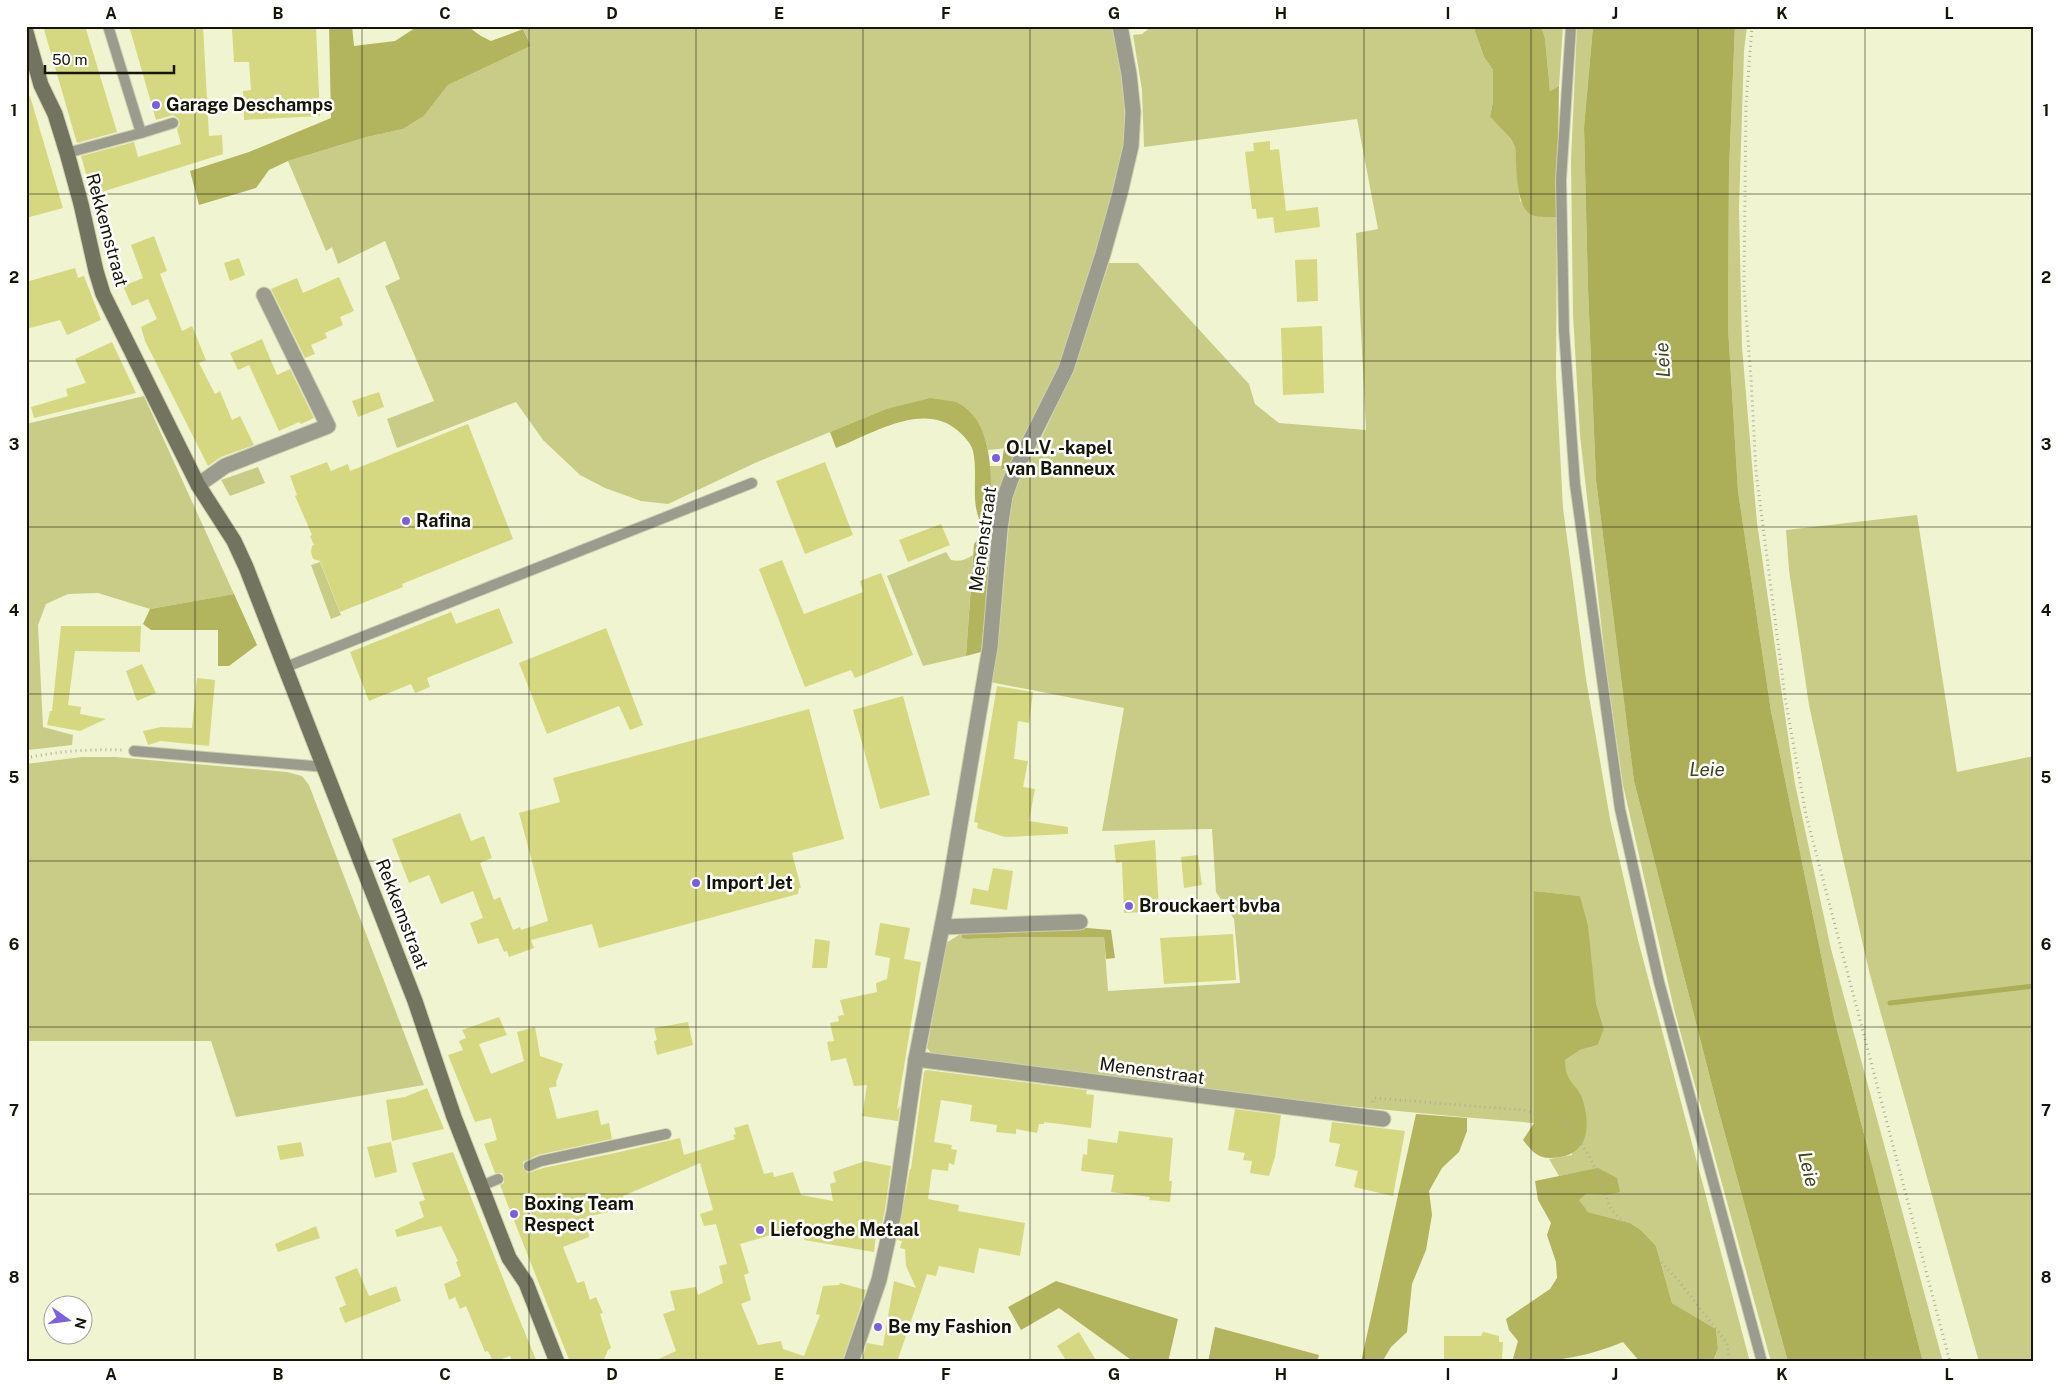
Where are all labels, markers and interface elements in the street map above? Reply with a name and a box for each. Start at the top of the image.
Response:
text: A [105,4,117,23]
text: B [273,4,284,23]
text: C [439,4,451,23]
text: D [606,4,618,23]
text: E [774,4,784,23]
text: F [941,4,951,23]
text: G [1108,4,1120,23]
text: H [1275,4,1287,23]
text: I [1446,4,1450,23]
text: J [1612,4,1618,23]
text: K [1776,4,1788,23]
text: L [1944,4,1954,23]
scale bar [45,42,174,74]
text: 50 m [52,51,87,68]
place label: Garage Deschamps [166,94,333,115]
marker: Garage Deschamps [150,99,162,111]
text: 1 [11,101,17,120]
text: 1 [2043,101,2049,120]
street label: Rekkemstraat [82,171,133,289]
text: 2 [9,268,19,287]
text: 2 [2041,268,2051,287]
water label: Leie [1650,342,1674,378]
text: 3 [9,435,19,454]
text: 3 [2041,435,2051,454]
place label: O.L.V. -kapel van Banneux [1006,437,1116,479]
marker: O.L.V. -kapel van Banneux [990,452,1002,464]
street label: Menenstraat [965,485,1000,593]
place label: Rafina [416,510,471,531]
marker: Rafina [400,515,412,527]
text: 4 [9,601,20,620]
text: 4 [2041,601,2052,620]
water label: Leie [1689,758,1725,780]
text: 5 [9,768,20,787]
text: 5 [2041,768,2052,787]
street label: Rekkemstraat [372,856,433,972]
place label: Import Jet [706,872,793,893]
marker: Import Jet [690,877,702,889]
place label: Brouckaert bvba [1139,895,1280,916]
marker: Brouckaert bvba [1123,900,1135,912]
text: 6 [9,935,19,954]
text: 6 [2041,935,2051,954]
street label: Menenstraat [1098,1053,1206,1088]
text: 7 [9,1101,19,1120]
text: 7 [2041,1101,2051,1120]
water label: Leie [1794,1149,1824,1189]
place label: Boxing Team Respect [524,1193,634,1235]
marker: Boxing Team Respect [508,1208,520,1220]
place label: Liefooghe Metaal [770,1219,920,1240]
marker: Liefooghe Metaal [754,1224,766,1236]
text: 8 [9,1268,20,1287]
text: 8 [2041,1268,2052,1287]
north arrow [42,1296,92,1346]
text: N [72,1316,90,1330]
place label: Be my Fashion [888,1316,1012,1337]
marker: Be my Fashion [872,1321,884,1333]
text: A [105,1365,117,1384]
text: B [273,1365,284,1384]
text: C [439,1365,451,1384]
text: D [606,1365,618,1384]
text: E [774,1365,784,1384]
text: F [941,1365,951,1384]
text: G [1108,1365,1120,1384]
text: H [1275,1365,1287,1384]
text: I [1446,1365,1450,1384]
text: J [1612,1365,1618,1384]
text: K [1776,1365,1788,1384]
text: L [1944,1365,1954,1384]

